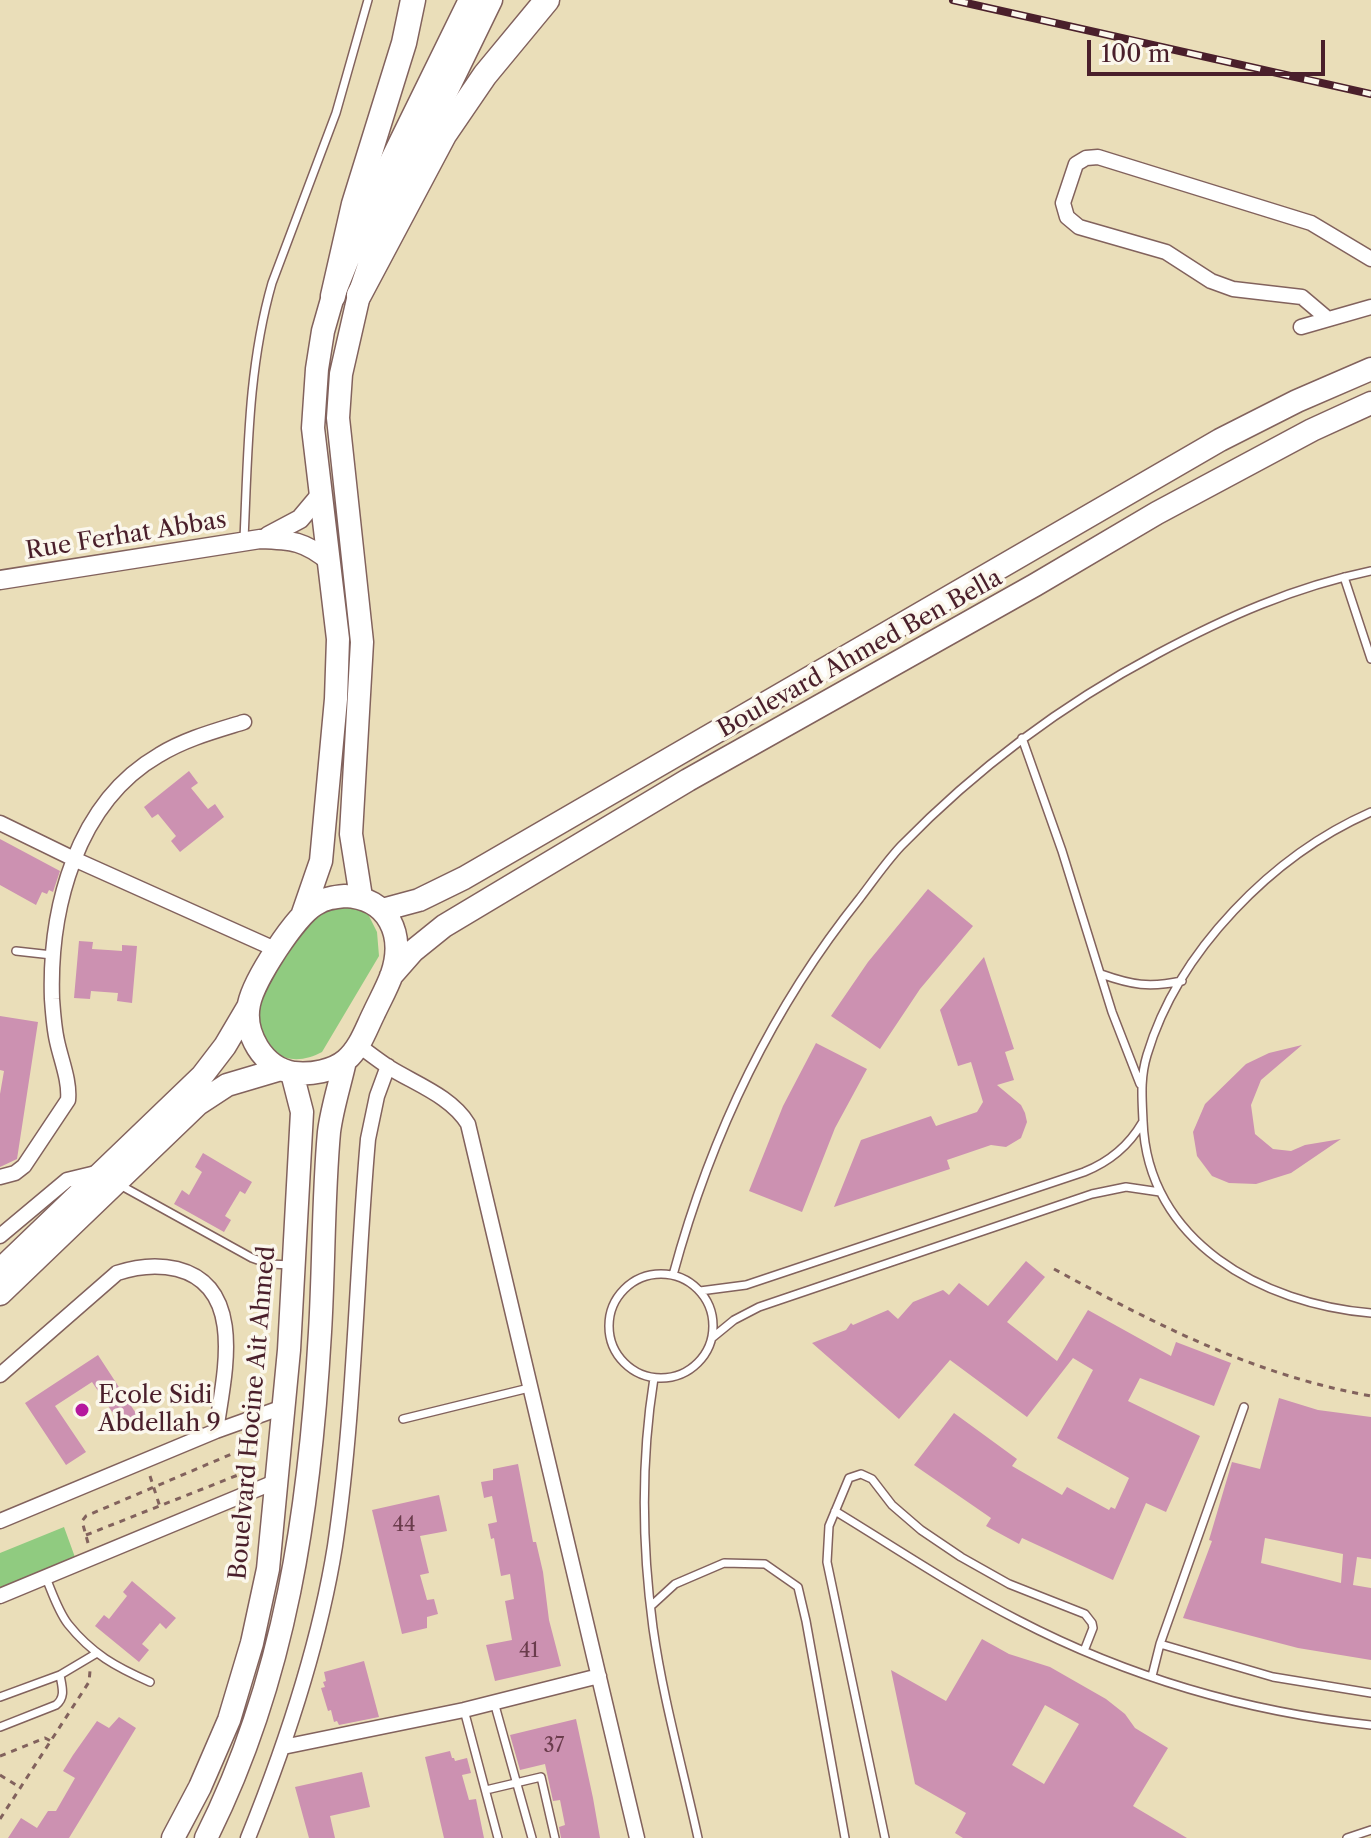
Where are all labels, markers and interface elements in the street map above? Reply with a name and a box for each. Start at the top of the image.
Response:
scale bar [1091,24,1329,74]
text: 100 m [1101,39,1170,68]
street label: Rue Ferhat Abbas [24,506,228,566]
street label: Boulevard Ahmed Ben Bella [713,564,1007,744]
street label: Bouelvard Hocine Ait Ahmed [224,1245,282,1581]
place label: Ecole Sidi Abdellah 9 [98,1382,221,1438]
marker: Ecole Sidi Abdellah 9 [73,1401,91,1419]
house number: 44 [392,1513,416,1537]
house number: 41 [519,1639,539,1663]
house number: 37 [544,1734,564,1758]

